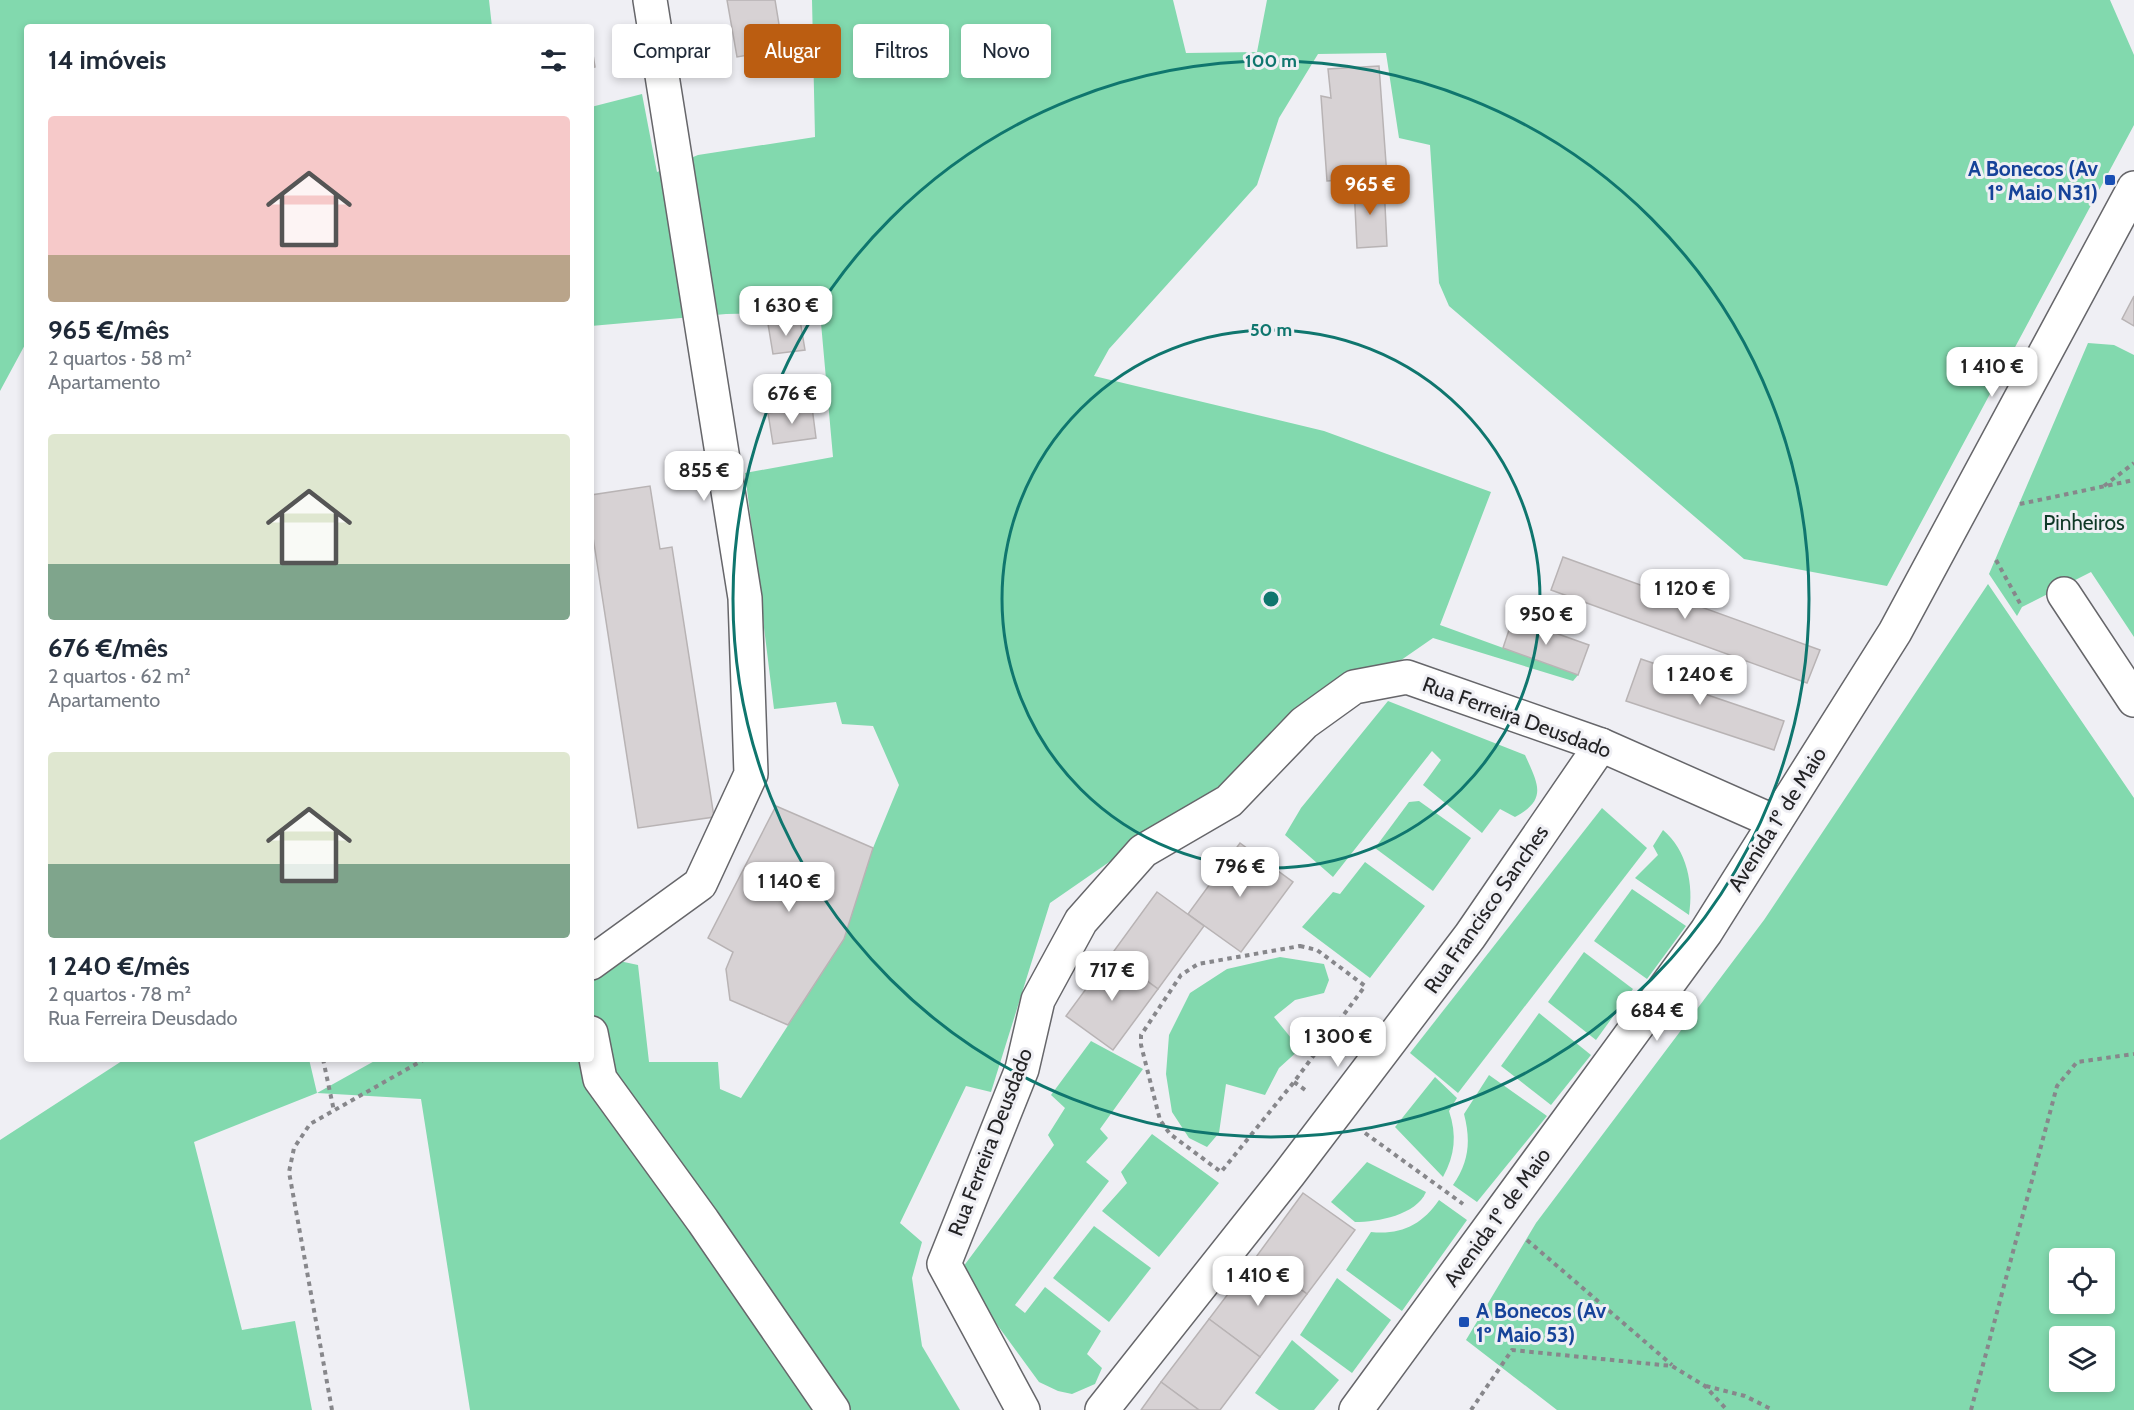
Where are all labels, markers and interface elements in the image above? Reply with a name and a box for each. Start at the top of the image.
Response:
chip: Comprar [612,24,732,78]
chip: Alugar [744,24,841,78]
chip: Filtros [853,24,949,78]
chip: Novo [961,24,1051,78]
text: 14 imóveis [48,44,166,76]
icon: filters [537,44,570,77]
text: 100 m [1245,50,1297,72]
icon: home [255,155,363,263]
place label: A Bonecos (Av 1º Maio N31) [1968,156,2099,205]
pin: 965 € [1328,165,1412,216]
text: 965 € [1345,172,1395,196]
marker: A Bonecos (Av 1º Maio N31) [2103,173,2117,187]
pin: 1 630 € [731,286,841,337]
text: 1 630 € [753,293,819,317]
text: 965 €/mês [48,314,169,346]
text: 50 m [1250,319,1292,341]
text: 2 quartos · 58 m² [48,346,192,370]
pin: 1 410 € [1937,347,2047,398]
text: 1 410 € [1961,354,2023,378]
text: Apartamento [48,370,160,394]
pin: 676 € [750,374,834,425]
text: 676 € [767,381,817,405]
pin: 855 € [662,451,746,502]
text: 855 € [679,458,729,482]
icon: home [255,473,363,581]
park label: Pinheiros [2043,510,2125,535]
pin: 1 120 € [1630,569,1740,620]
text: 1 120 € [1654,576,1716,600]
centre of rings [1261,589,1281,609]
pin: 950 € [1504,595,1588,646]
text: 950 € [1519,602,1573,626]
text: 676 €/mês [48,632,168,664]
pin: 1 240 € [1645,655,1755,706]
text: 1 240 € [1667,662,1733,686]
text: 2 quartos · 62 m² [48,664,191,688]
street label: Rua Ferreira Deusdado [1419,671,1615,763]
text: Apartamento [48,688,160,712]
street label: Avenida 1º de Maio [1723,742,1831,896]
icon: home [255,791,363,899]
street label: Rua Francisco Sanches [1419,820,1554,998]
pin: 796 € [1198,847,1282,898]
text: 796 € [1215,854,1265,878]
pin: 1 140 € [734,862,844,913]
text: 1 140 € [757,869,821,893]
text: 1 240 €/mês [48,950,190,982]
pin: 717 € [1070,951,1154,1002]
text: 717 € [1089,958,1135,982]
text: 2 quartos · 78 m² [48,982,191,1006]
pin: 684 € [1615,991,1699,1042]
text: 684 € [1630,998,1684,1022]
text: Rua Ferreira Deusdado [48,1006,238,1030]
pin: 1 300 € [1283,1017,1393,1068]
text: 1 300 € [1304,1024,1372,1048]
street label: Rua Ferreira Deusdado [943,1045,1037,1239]
street label: Avenida 1º de Maio [1438,1143,1556,1291]
map controls [2049,1248,2115,1392]
button: locate [2049,1248,2115,1314]
pin: 1 410 € [1203,1256,1313,1307]
text: 1 410 € [1227,1263,1289,1287]
place label: A Bonecos (Av 1º Maio 53) [1476,1298,1607,1347]
marker: A Bonecos (Av 1º Maio 53) [1457,1315,1471,1329]
button: layers [2049,1326,2115,1392]

